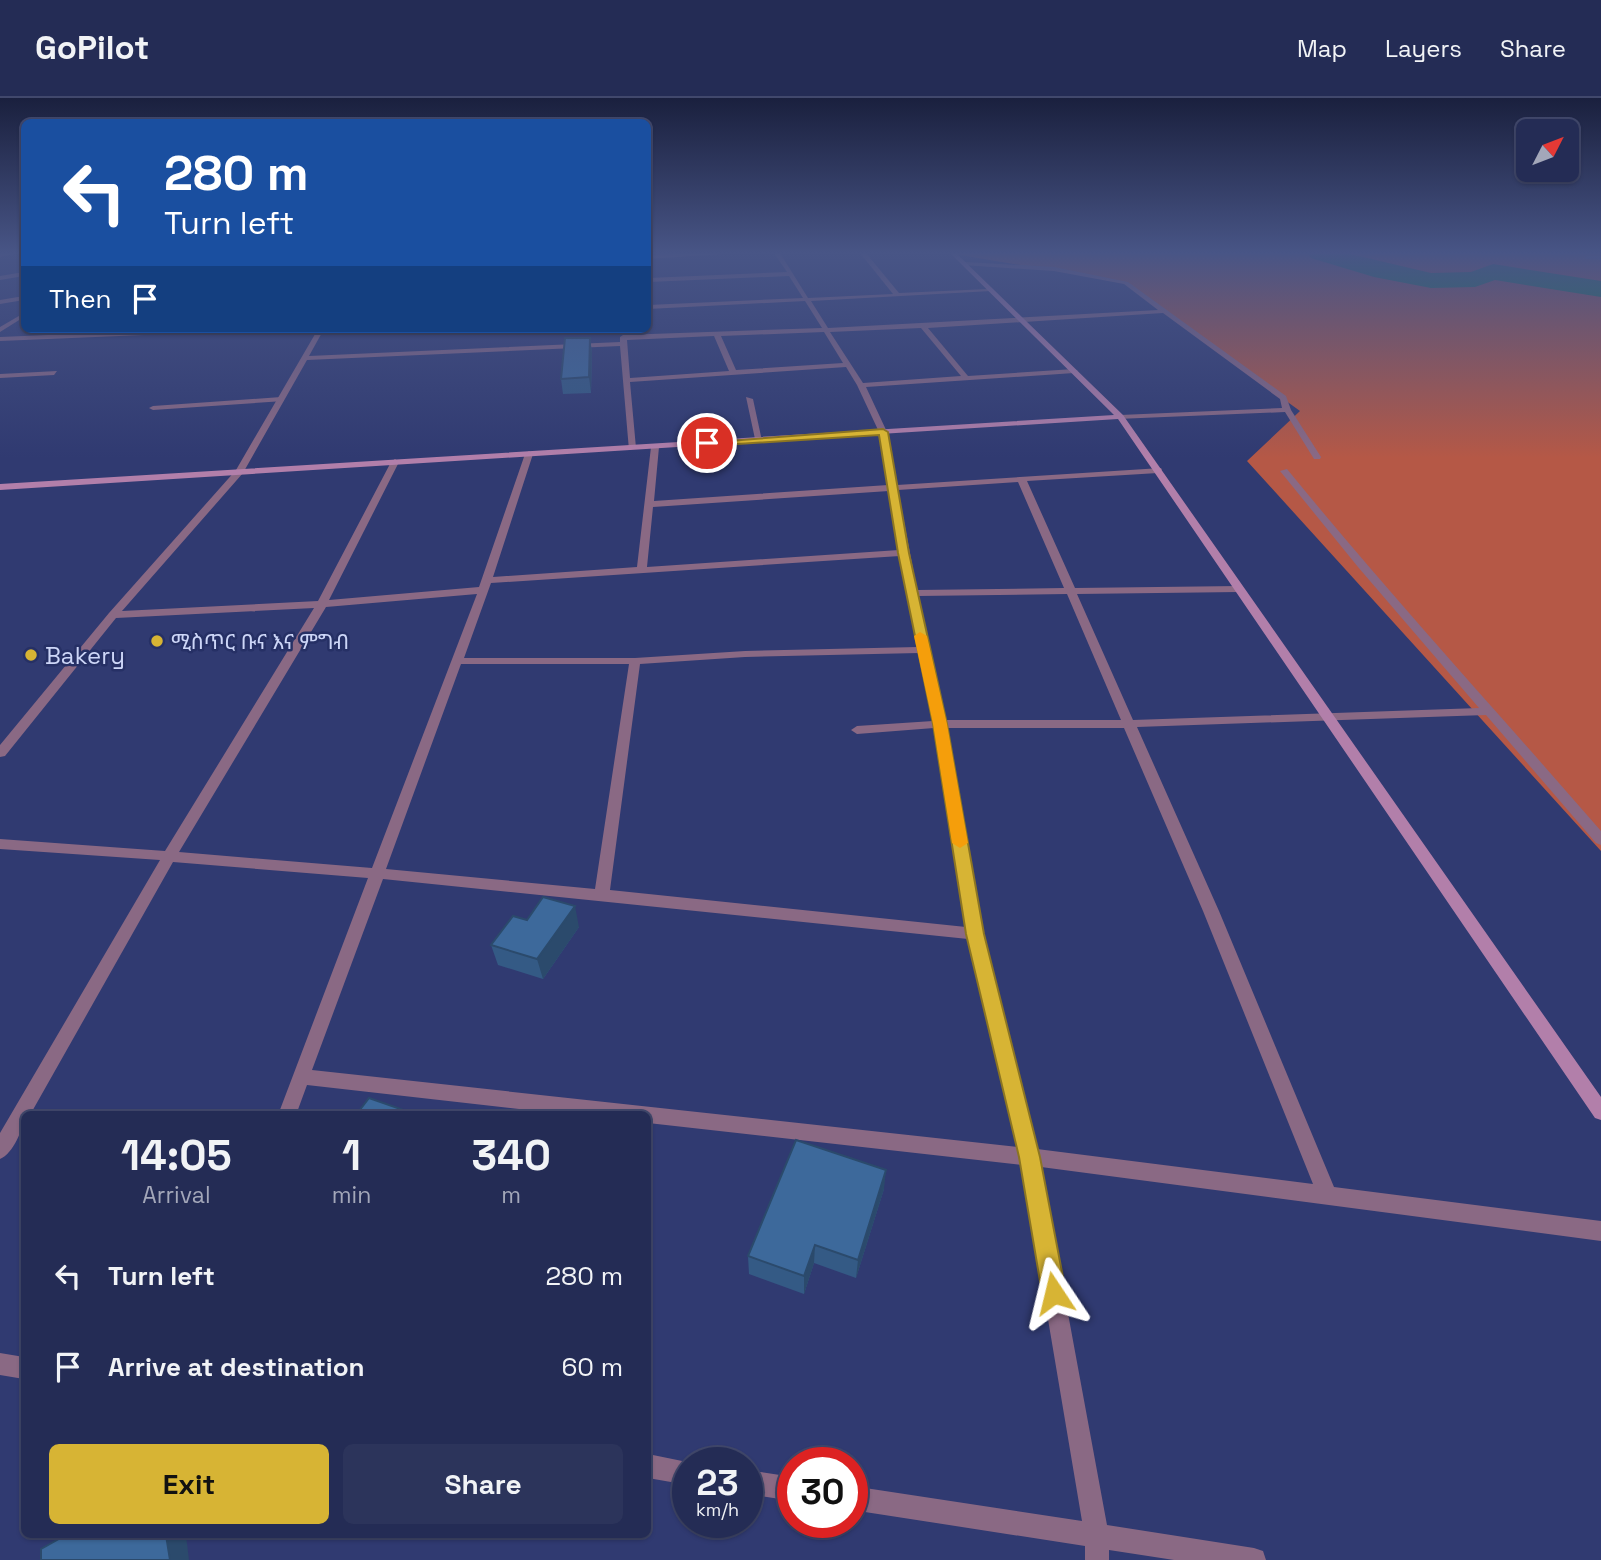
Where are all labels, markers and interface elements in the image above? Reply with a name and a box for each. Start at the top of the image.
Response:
text: GoPilot [35,27,149,69]
text: Map [1297,33,1347,64]
text: Layers [1385,33,1462,64]
text: Share [1500,33,1566,64]
north arrow [1516,119,1578,182]
map controls [1516,119,1579,182]
text: 280 m [164,142,309,204]
icon: left [49,147,140,238]
text: Turn left [164,203,294,243]
icon: arrive [126,280,164,318]
text: Then [49,282,112,316]
pin [677,413,737,473]
icon: arrive [688,424,726,462]
place label: ሚስጥር ቡና እና ምግብ [171,628,349,655]
marker: ሚስጥር ቡና እና ምግብ [149,633,165,649]
place label: Bakery [45,640,125,671]
marker: Bakery [23,647,39,663]
text: 14:05 [121,1129,232,1182]
text: 1 [342,1129,361,1182]
text: 340 [471,1129,551,1182]
text: Arrival [142,1180,211,1210]
text: min [332,1180,371,1210]
text: m [501,1180,521,1210]
position arrow [1017,1256,1091,1330]
icon: left [49,1257,87,1295]
text: Turn left [108,1259,215,1293]
text: 280 m [545,1259,623,1293]
icon: arrive [49,1348,87,1386]
text: Arrive at destination [108,1350,365,1384]
text: 60 m [561,1350,623,1384]
button: Exit [49,1444,329,1524]
button: Share [343,1444,623,1524]
speed limit sign: 30 [777,1447,868,1538]
text: 23 [696,1461,739,1505]
text: km/h [696,1498,739,1521]

